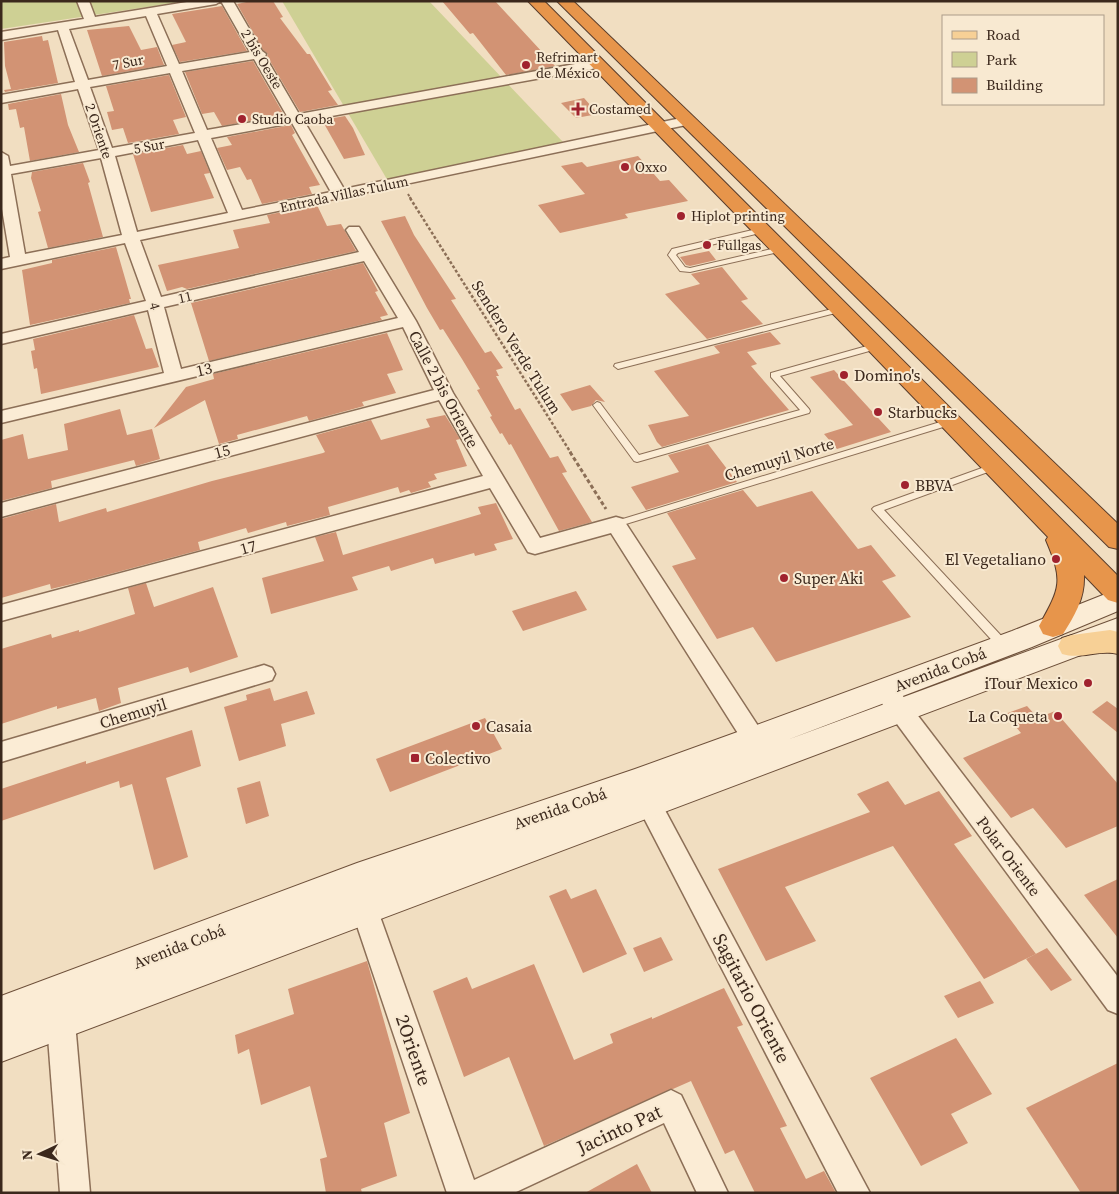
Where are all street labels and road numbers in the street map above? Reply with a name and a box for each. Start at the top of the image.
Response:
street label: 2 bis Oeste [236,25,288,93]
street label: 7 Sur [111,49,145,75]
street label: 2 Oriente [80,101,118,161]
street label: 5 Sur [132,133,166,159]
street label: Entrada Villas Tulum [278,171,410,217]
street label: Sendero Verde Tulum [467,276,567,418]
street label: 11 [176,286,194,308]
street label: 4 [144,300,166,312]
street label: Calle 2 bis Oriente [404,326,484,452]
street label: 13 [194,356,214,382]
street label: Chemuyil Norte [722,432,836,486]
street label: 15 [211,438,233,464]
street label: 17 [237,534,259,560]
street label: Avenida Cobá [891,641,990,697]
street label: Chemuyil [97,692,169,734]
street label: Avenida Cobá [511,782,610,834]
street label: Polar Oriente [972,811,1046,901]
street label: Avenida Cobá [130,918,229,974]
street label: Sagitario Oriente [707,929,797,1067]
street label: 2Oriente [390,1011,438,1089]
street label: Jacinto Pat [571,1098,666,1160]

